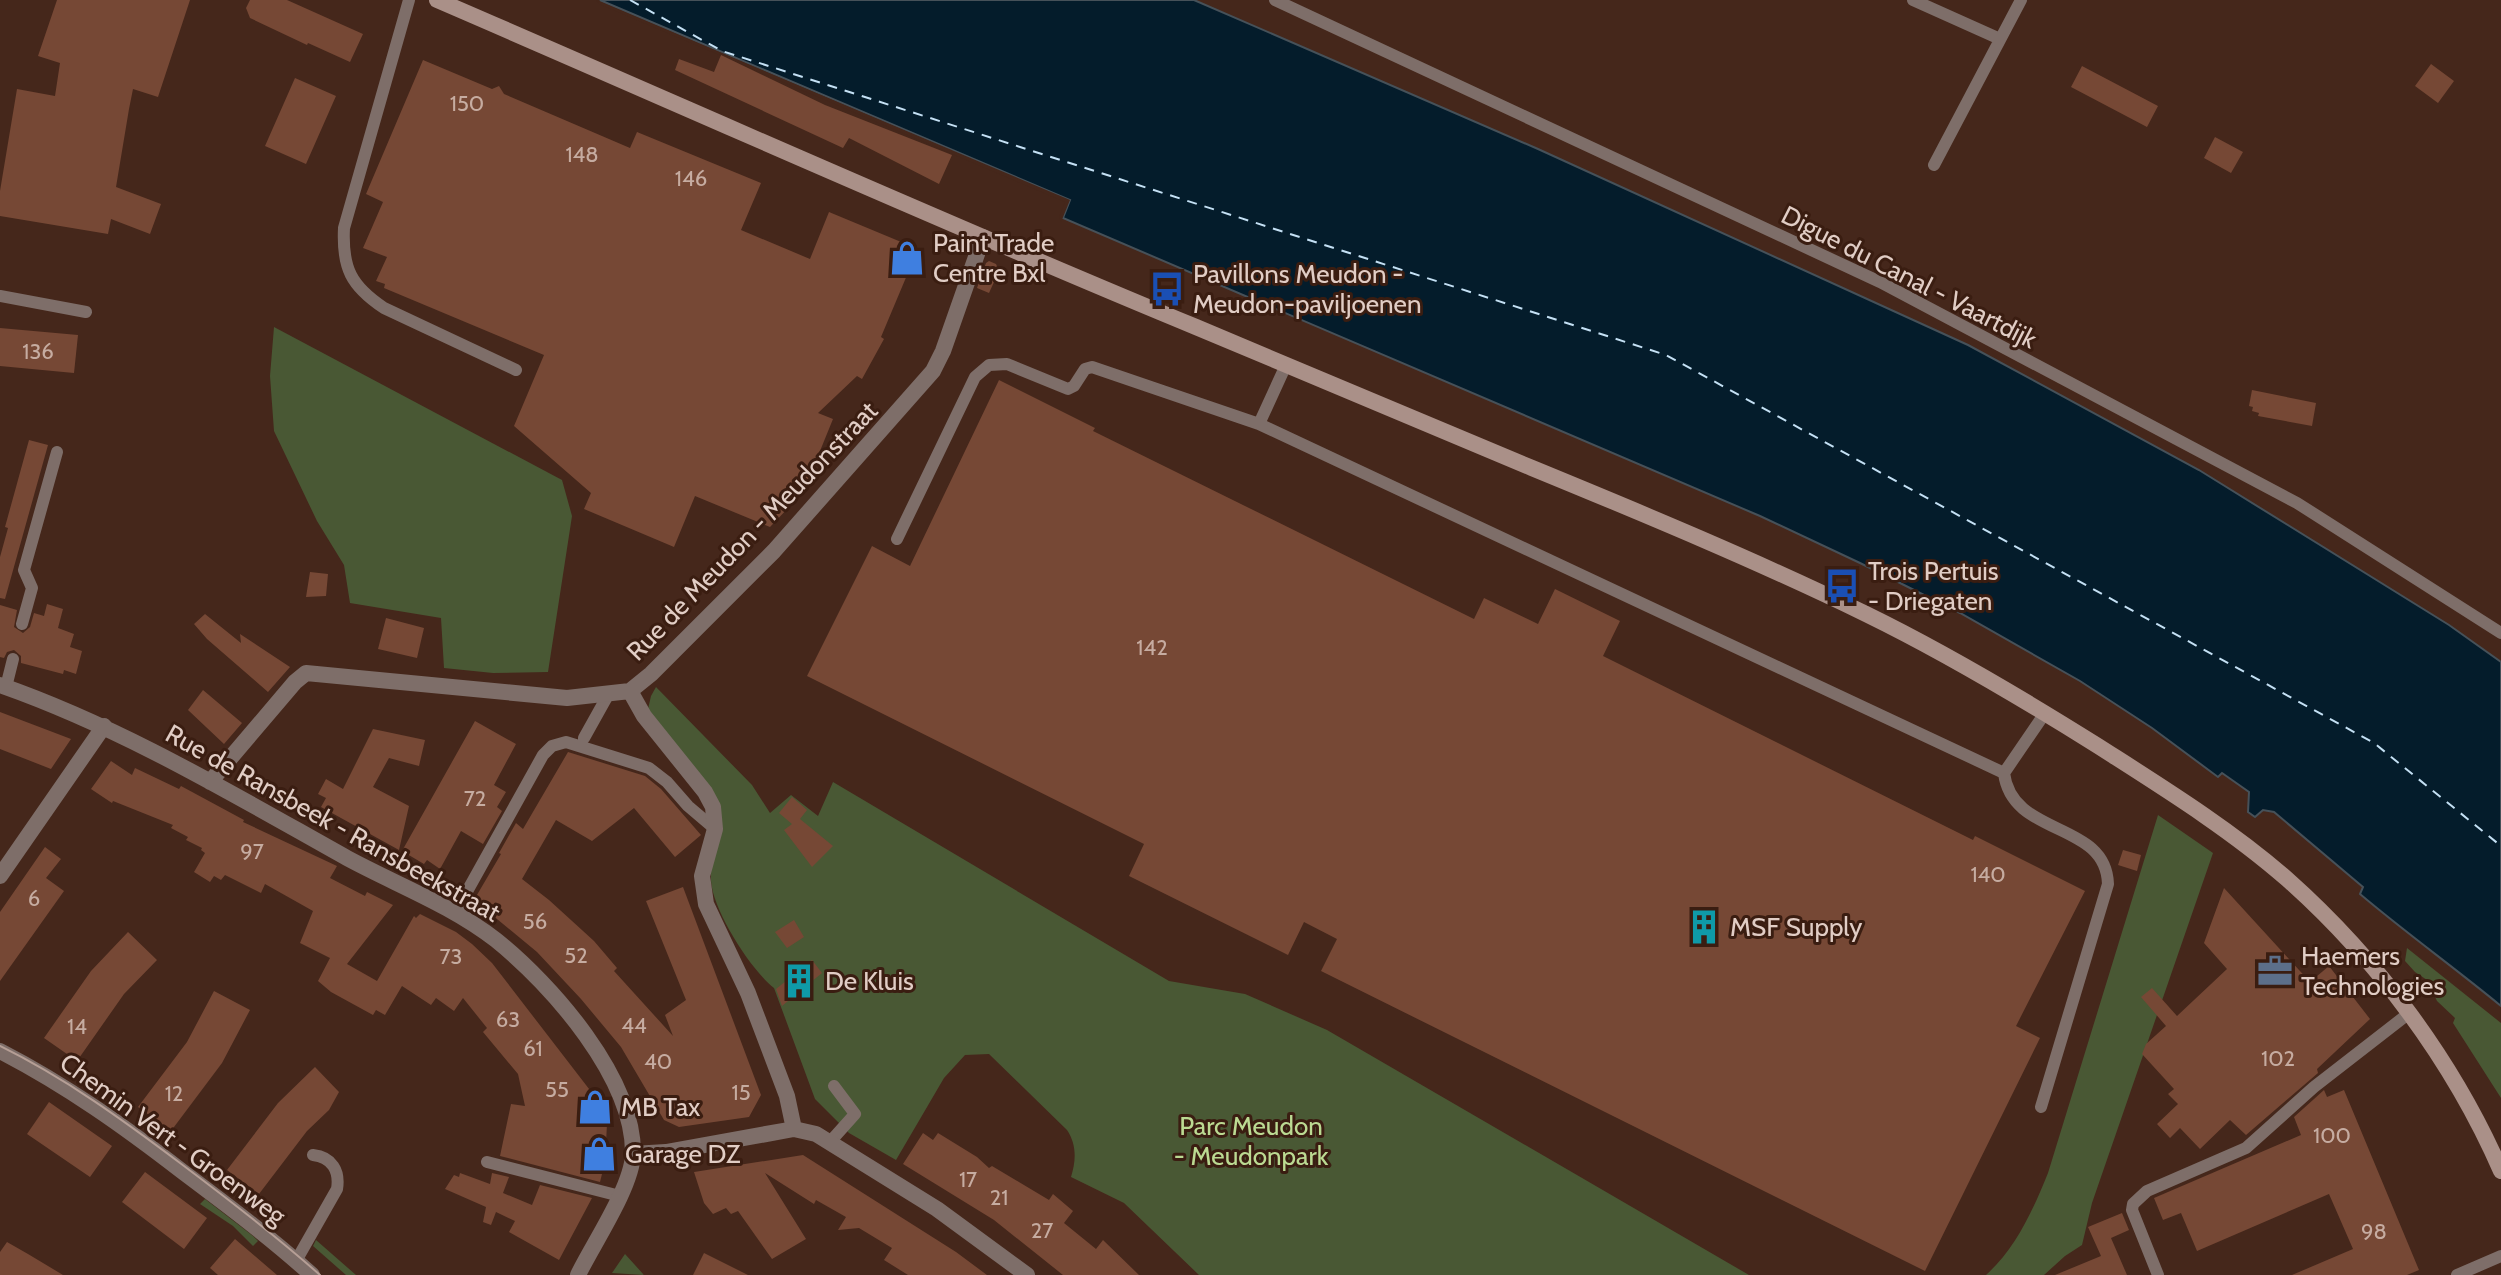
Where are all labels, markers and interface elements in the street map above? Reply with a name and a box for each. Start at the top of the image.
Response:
house number: 150 [450,90,484,117]
house number: 148 [565,141,599,168]
house number: 146 [675,165,707,192]
street label: Digue du Canal - Vaartdijk [1776,199,2042,355]
place label: Paint Trade Centre Bxl [933,227,1054,289]
shop icon: Paint Trade Centre Bxl [888,239,926,277]
place label: Pavillons Meudon - Meudon-paviljoenen [1193,258,1421,320]
bus stop icon: Pavillons Meudon - Meudon-paviljoenen [1148,270,1186,308]
house number: 136 [22,338,54,365]
street label: Rue de Meudon - Meudonstraat [620,395,884,667]
place label: Trois Pertuis - Driegaten [1868,555,1999,617]
bus stop icon: Trois Pertuis - Driegaten [1823,567,1861,605]
house number: 142 [1136,634,1168,661]
street label: Rue de Ransbeek - Ransbeekstraat [160,717,506,929]
house number: 72 [464,785,486,812]
house number: 97 [240,838,264,865]
house number: 140 [1970,861,2006,888]
house number: 6 [28,885,40,912]
house number: 56 [523,908,547,935]
building icon: MSF Supply [1685,908,1723,946]
place label: MSF Supply [1730,911,1862,943]
place label: Haemers Technologies [2301,940,2444,1002]
house number: 52 [564,942,588,969]
house number: 73 [440,943,462,970]
office icon: Haemers Technologies [2256,952,2294,990]
building icon: De Kluis [780,962,818,1000]
place label: De Kluis [825,965,914,997]
house number: 63 [496,1006,520,1033]
house number: 44 [621,1012,647,1039]
house number: 14 [67,1013,87,1040]
house number: 61 [523,1035,543,1062]
house number: 102 [2261,1045,2295,1072]
street label: Chemin Vert - Groenweg [54,1046,293,1232]
house number: 40 [644,1048,672,1075]
house number: 55 [545,1076,569,1103]
house number: 15 [731,1079,751,1106]
house number: 12 [165,1080,183,1107]
shop icon: MB Tax [576,1088,614,1126]
place label: MB Tax [621,1091,701,1123]
park label: Parc Meudon - Meudonpark [1174,1110,1329,1172]
house number: 100 [2313,1122,2351,1149]
shop icon: Garage DZ [580,1135,618,1173]
place label: Garage DZ [625,1138,741,1170]
house number: 17 [959,1166,977,1193]
house number: 21 [990,1184,1008,1211]
house number: 27 [1031,1217,1053,1244]
house number: 98 [2361,1218,2387,1245]

